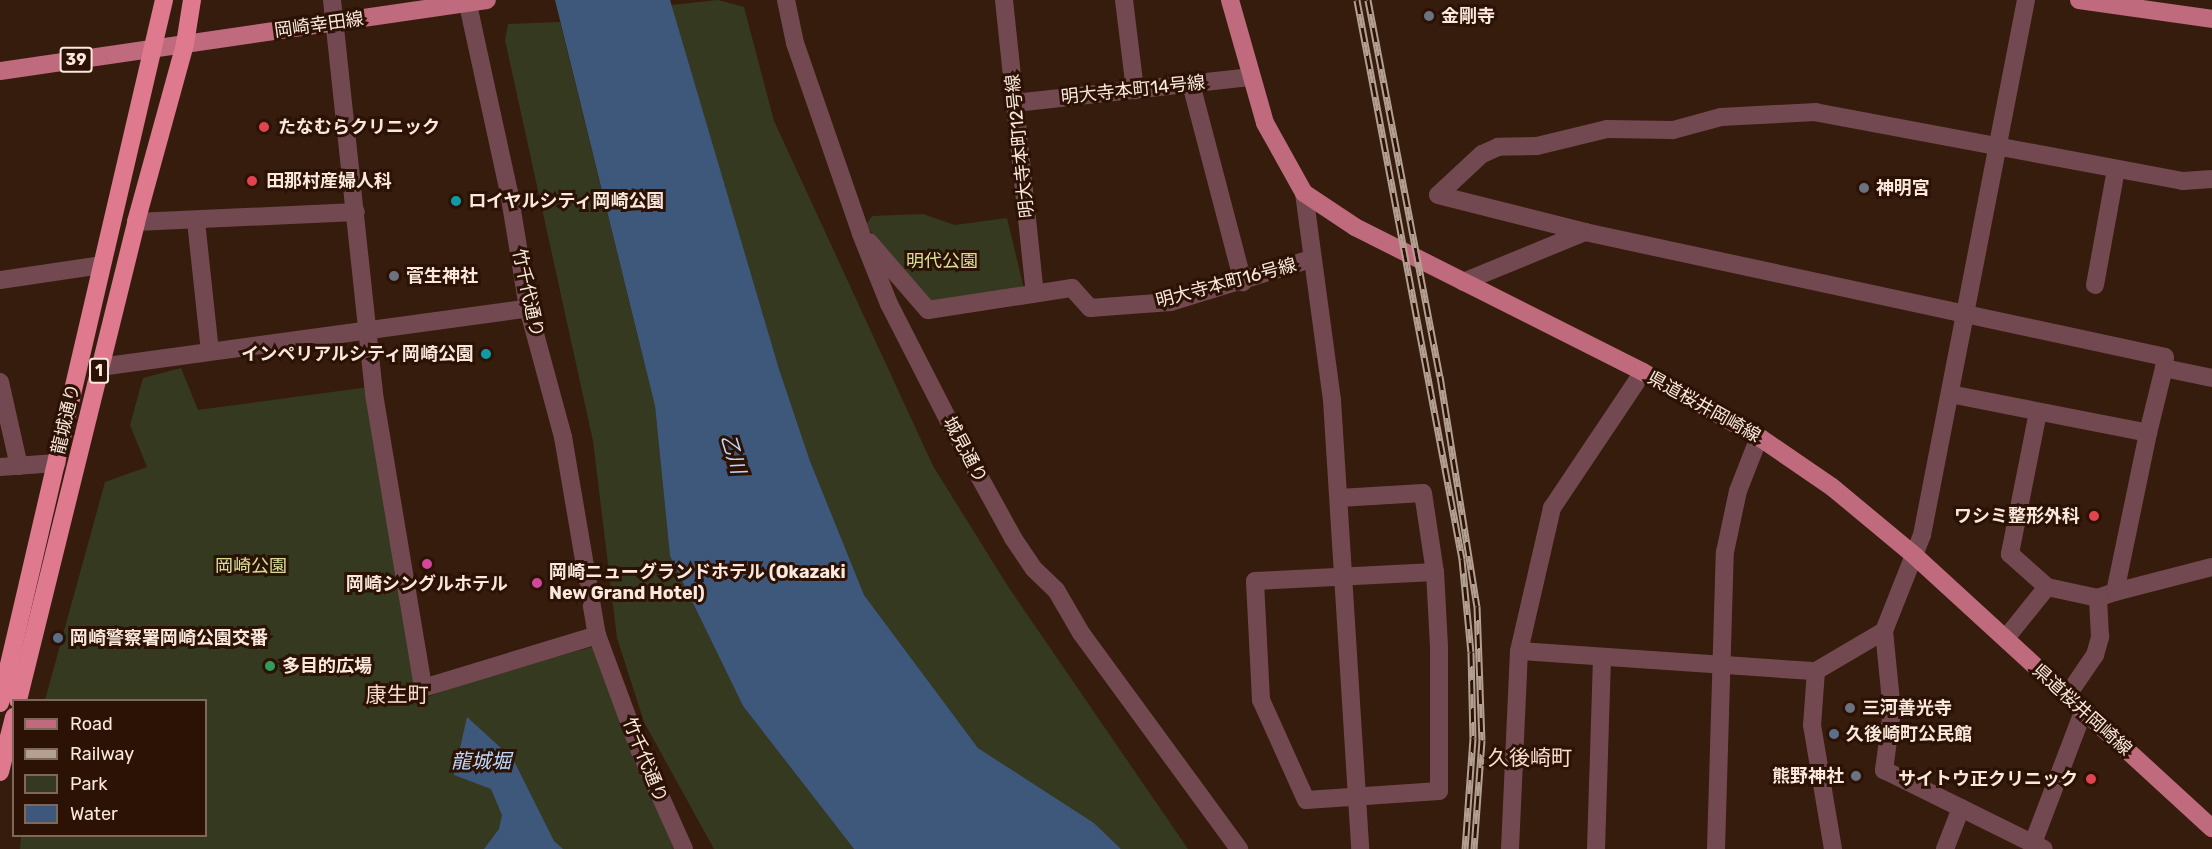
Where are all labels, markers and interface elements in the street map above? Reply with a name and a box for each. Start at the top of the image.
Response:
place label: 金剛寺 [1441,5,1495,27]
street label: 岡崎幸田線 [273,8,365,42]
marker: 金剛寺 [1422,9,1436,23]
road number: 39 [60,47,92,73]
street label: 明大寺本町14号線 [1060,72,1206,108]
street label: 明大寺本町12号線 [1002,73,1038,219]
place label: たなむらクリニック [278,116,440,138]
marker: たなむらクリニック [255,118,273,136]
place label: 田那村産婦人科 [266,170,392,192]
marker: 田那村産婦人科 [243,172,261,190]
place label: 神明宮 [1876,177,1930,199]
marker: 神明宮 [1857,181,1871,195]
place label: ロイヤルシティ岡崎公園 [468,190,666,212]
marker: ロイヤルシティ岡崎公園 [449,194,463,208]
street label: 竹千代通り [508,247,548,339]
park label: 明代公園 [906,250,978,272]
street label: 明大寺本町16号線 [1153,254,1299,312]
place label: 菅生神社 [406,265,478,287]
marker: 菅生神社 [387,269,401,283]
place label: インペリアルシティ岡崎公園 [240,343,474,365]
marker: インペリアルシティ岡崎公園 [479,347,493,361]
road number: 1 [88,358,110,384]
street label: 県道桜井岡崎線 [1644,367,1764,447]
street label: 龍城通り [47,381,85,457]
street label: 城見通り [939,413,991,487]
water label: 乙川 [716,431,750,477]
place label: ワシミ整形外科 [1954,505,2080,527]
marker: ワシミ整形外科 [2085,507,2103,525]
park label: 岡崎公園 [215,555,287,577]
marker: 岡崎シングルホテル [420,557,434,571]
place label: 岡崎ニューグランドホテル (Okazaki New Grand Hotel) [549,562,845,604]
place label: 岡崎シングルホテル [346,573,508,595]
marker: 岡崎ニューグランドホテル (Okazaki New Grand Hotel) [530,576,544,590]
place label: 岡崎警察署岡崎公園交番 [70,627,268,649]
marker: 岡崎警察署岡崎公園交番 [51,631,65,645]
place label: 多目的広場 [282,655,372,677]
marker: 多目的広場 [263,659,277,673]
street label: 県道桜井岡崎線 [2028,660,2136,760]
district label: 康生町 [366,682,428,708]
place label: 三河善光寺 [1862,697,1952,719]
legend [12,699,207,837]
marker: 三河善光寺 [1843,701,1857,715]
text: Road [70,713,113,735]
street label: 竹千代通り [618,714,672,806]
place label: 久後崎町公民館 [1846,723,1972,745]
marker: 久後崎町公民館 [1827,727,1841,741]
text: Railway [70,743,134,765]
district label: 久後崎町 [1488,745,1572,771]
water label: 龍城堀 [451,749,511,773]
place label: 熊野神社 [1772,765,1844,787]
place label: サイトウ正クリニック [1898,768,2078,790]
marker: 熊野神社 [1849,769,1863,783]
marker: サイトウ正クリニック [2082,770,2100,788]
text: Park [70,773,107,795]
text: Water [70,803,118,825]

